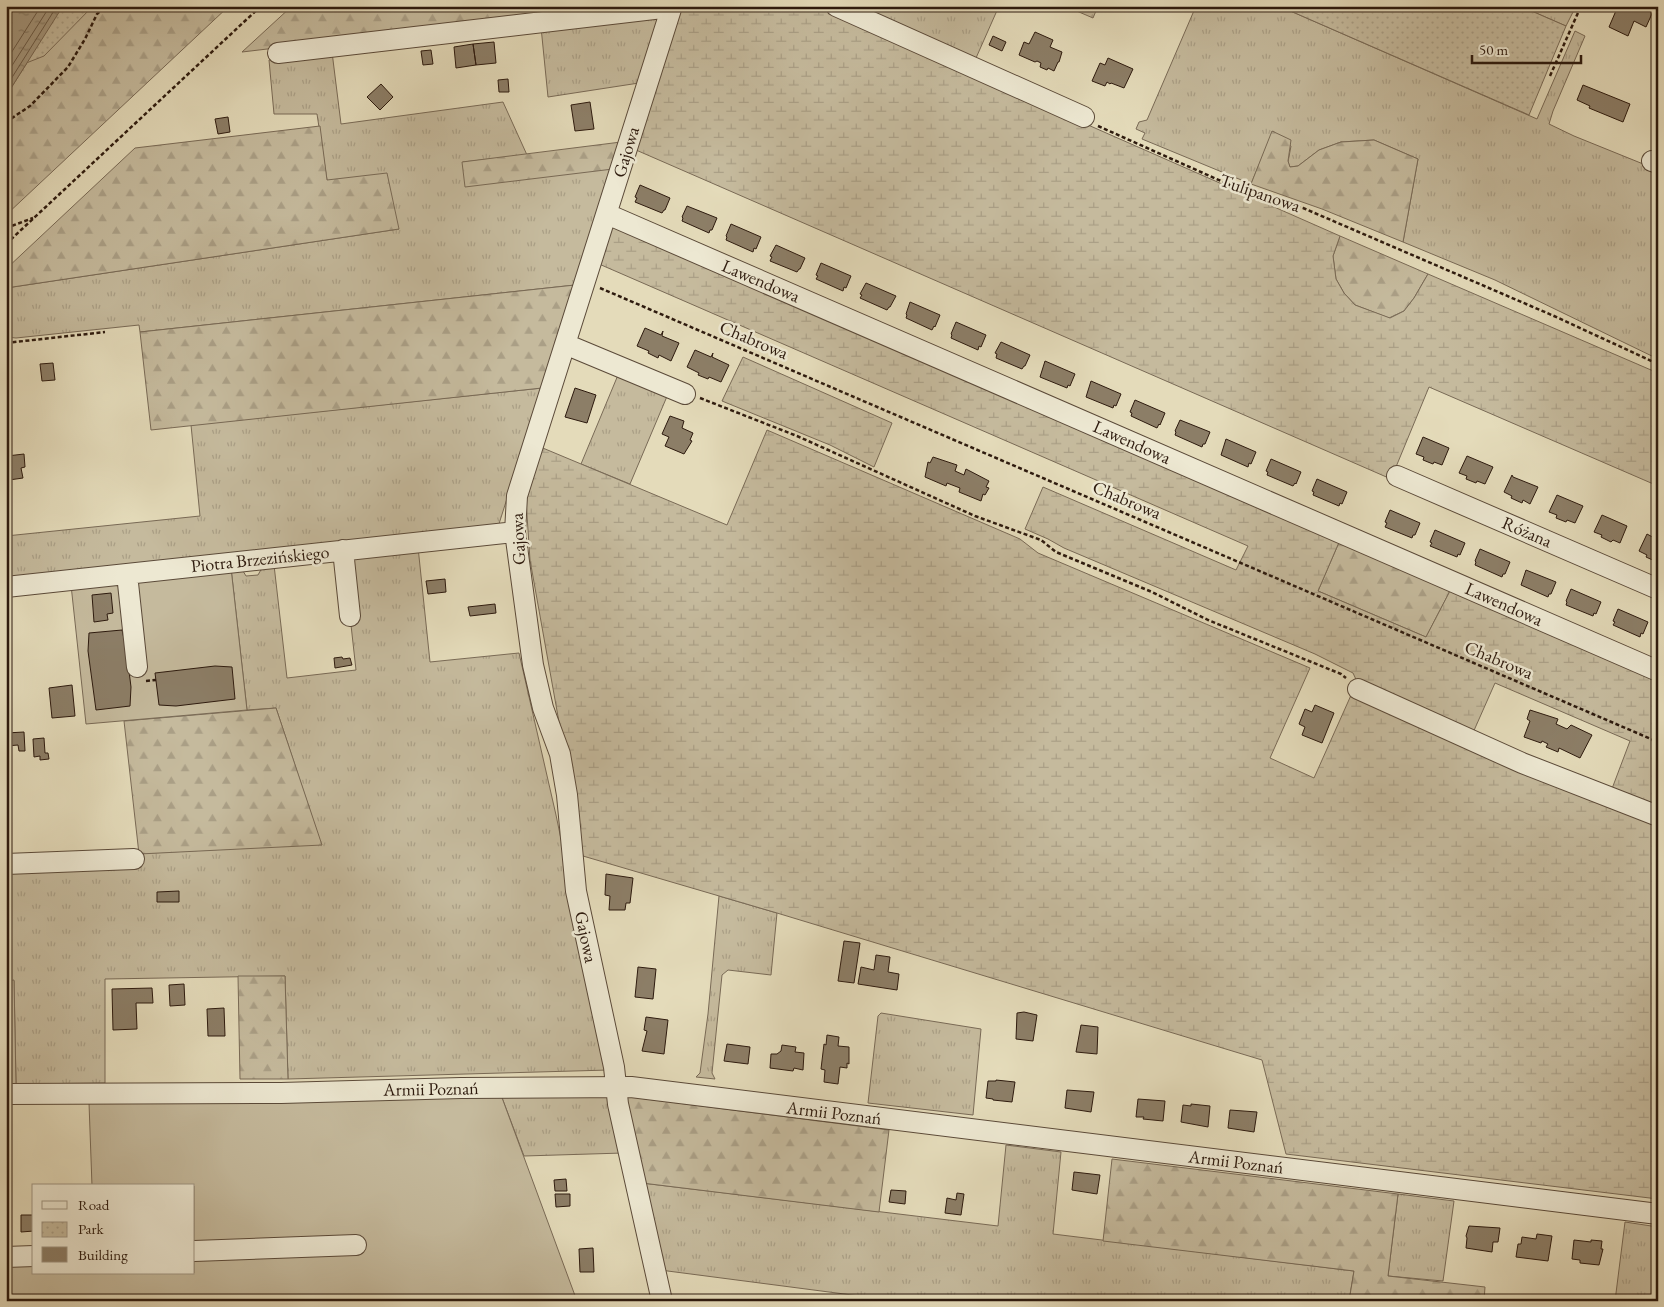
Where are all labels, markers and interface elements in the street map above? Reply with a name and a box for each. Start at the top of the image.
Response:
scale bar [1472,32,1580,64]
text: 50 m [1479,40,1508,59]
street label: Gajowa [607,123,644,180]
street label: Tulipanowa [1217,168,1304,217]
street label: Lawendowa [719,254,805,308]
street label: Chabrowa [716,315,793,365]
street label: Lawendowa [1090,414,1175,469]
street label: Chabrowa [1089,475,1166,525]
street label: Różana [1499,511,1556,553]
street label: Gajowa [505,512,530,566]
street label: Piotra Brzezińskiego [190,540,330,577]
street label: Lawendowa [1462,576,1547,631]
street label: Chabrowa [1461,635,1538,685]
street label: Gajowa [570,909,603,966]
street label: Armii Poznań [382,1076,479,1101]
street label: Armii Poznań [784,1095,883,1130]
street label: Armii Poznań [1186,1144,1285,1179]
legend [32,1184,195,1274]
text: Road [78,1195,110,1214]
text: Park [78,1219,105,1238]
text: Building [78,1245,128,1264]

